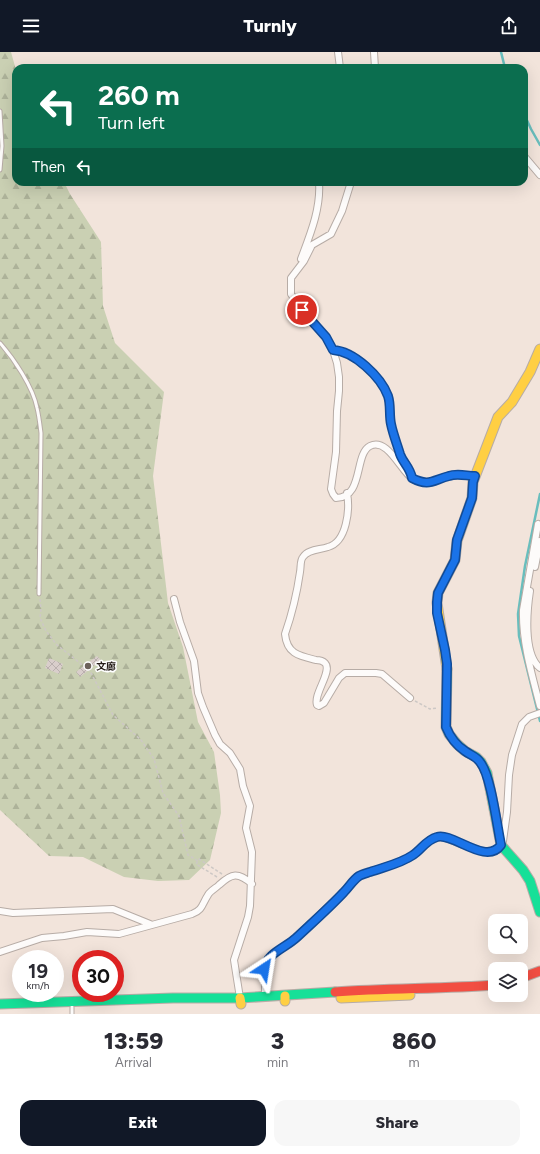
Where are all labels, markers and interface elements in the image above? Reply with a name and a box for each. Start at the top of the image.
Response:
icon: menu [20,15,42,37]
text: Turnly [243,15,297,37]
icon: share [498,15,520,37]
text: 260 m [98,78,180,112]
icon: left [32,80,84,132]
text: Turn left [98,112,165,134]
icon: left [73,156,95,178]
text: Then [32,158,65,176]
pin [285,293,319,327]
icon: arrive [291,299,313,321]
place label: 文廊 [96,660,116,673]
marker: 文廊 [83,661,93,671]
map controls [488,914,528,1002]
button: search [488,914,528,954]
position arrow [243,948,285,990]
speed limit sign: 30 [72,950,124,1002]
text: 19 [28,959,48,983]
button: layers [488,962,528,1002]
text: km/h [27,979,49,992]
text: 13:59 [104,1026,163,1055]
text: 3 [271,1026,284,1055]
text: 860 [392,1026,436,1055]
text: Arrival [115,1055,152,1070]
text: min [267,1055,288,1070]
text: m [409,1055,420,1070]
button: Exit [20,1100,266,1146]
button: Share [274,1100,520,1146]

